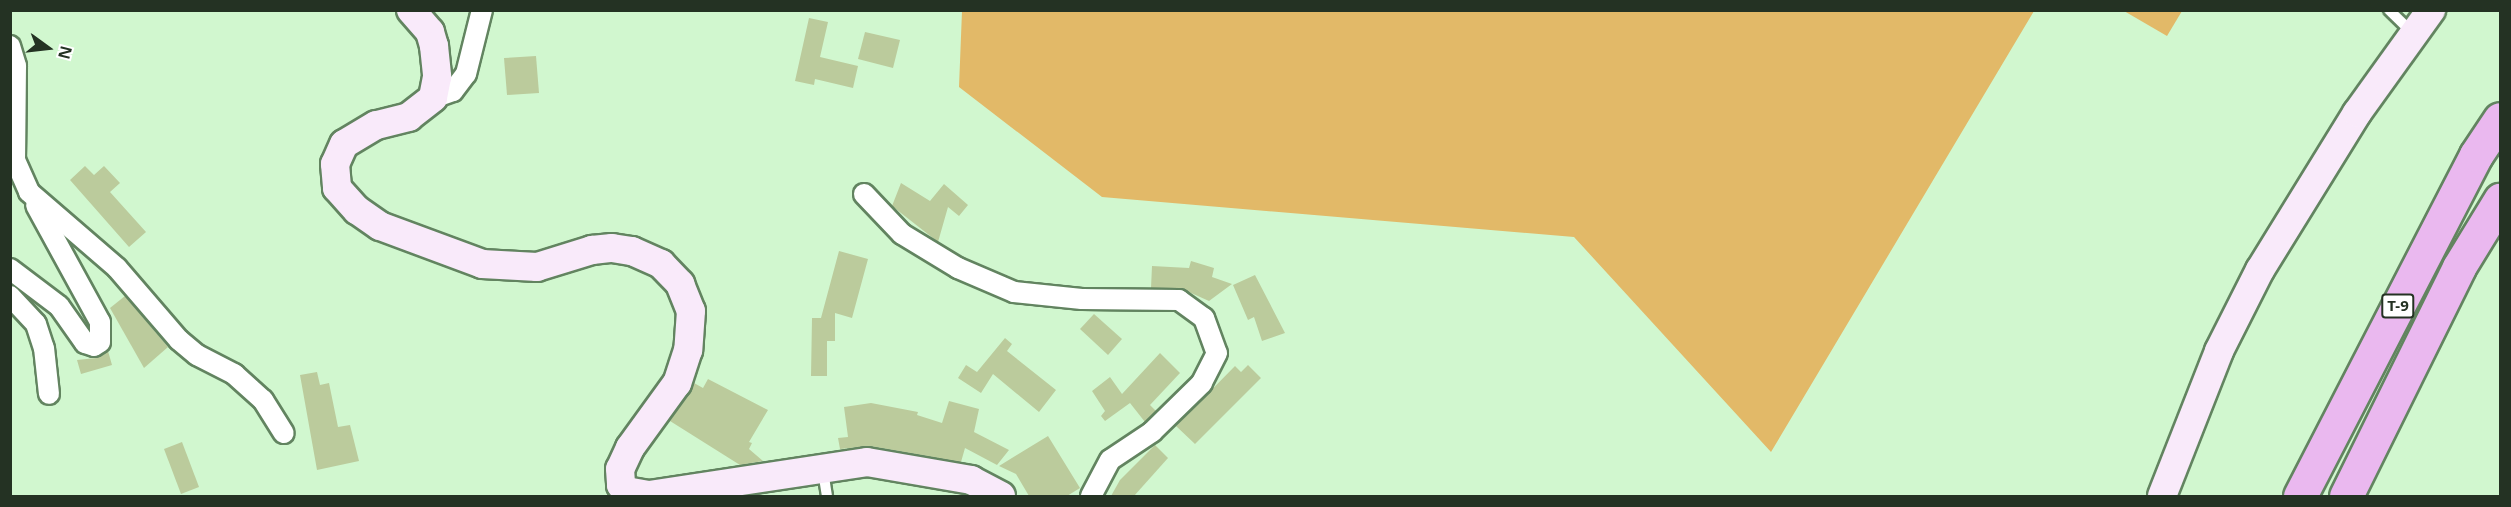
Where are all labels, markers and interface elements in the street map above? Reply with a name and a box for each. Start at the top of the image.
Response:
north arrow [18,18,78,78]
text: N [53,44,78,62]
road number: T-9 [2380,294,2416,318]

